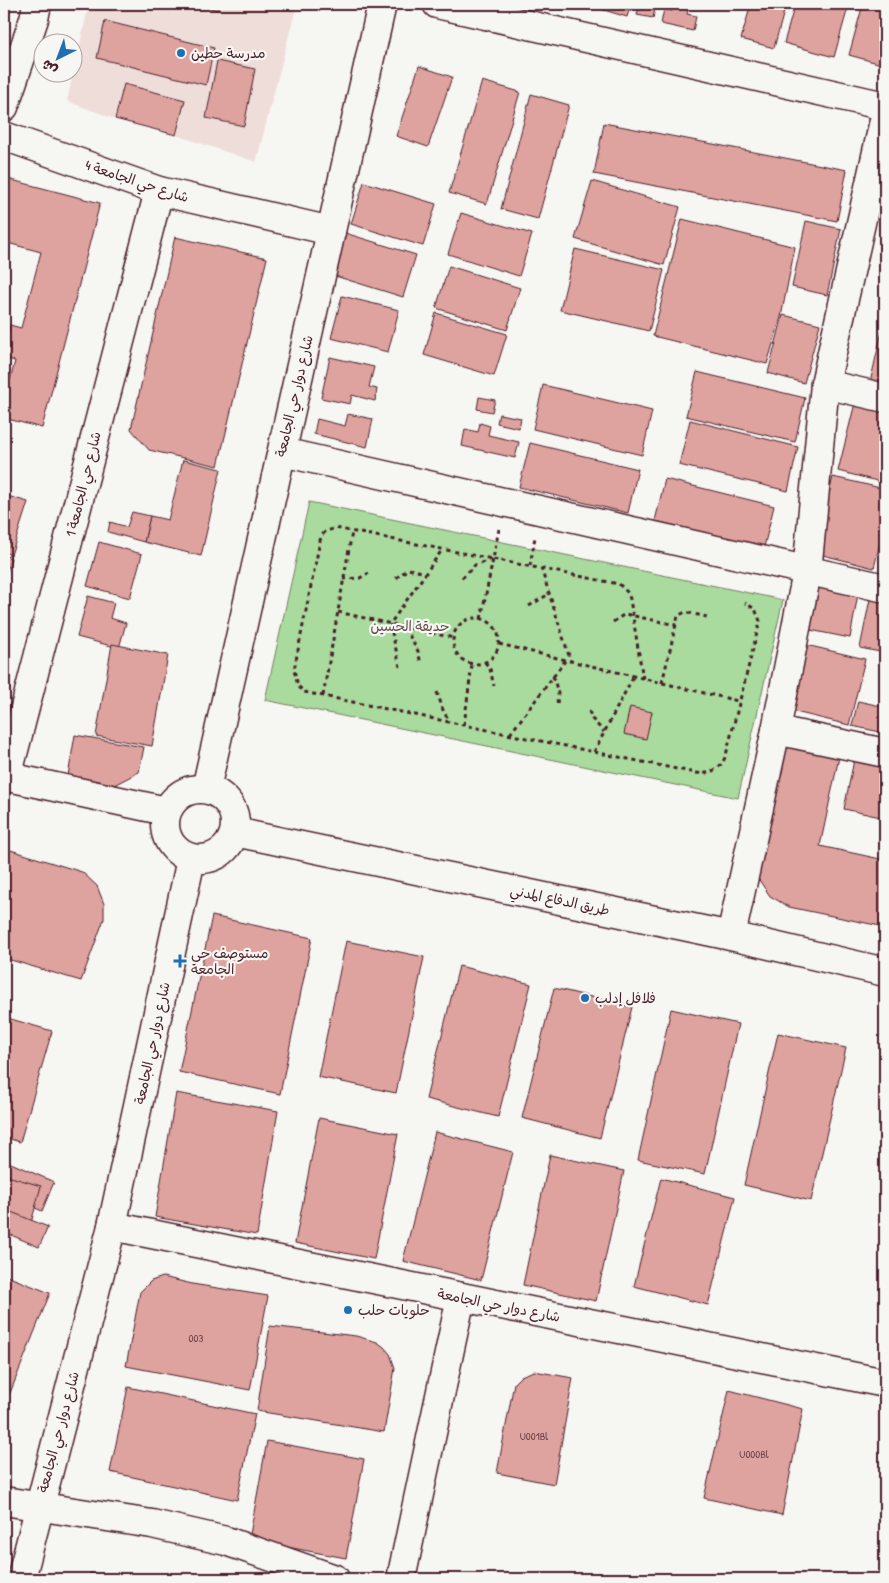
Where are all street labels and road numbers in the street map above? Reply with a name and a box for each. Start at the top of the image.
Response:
street label: شارع حي الجامعة 4 [82,155,191,210]
street label: شارع دوار حي الجامعة [270,333,321,460]
street label: شارع حي الجامعة 1 [60,429,109,539]
street label: طريق الدفاع المدني [508,880,612,923]
street label: شارع دوار حي الجامعة [129,980,178,1107]
street label: شارع دوار حي الجامعة [435,1283,562,1330]
street label: شارع دوار حي الجامعة [32,1369,87,1496]

